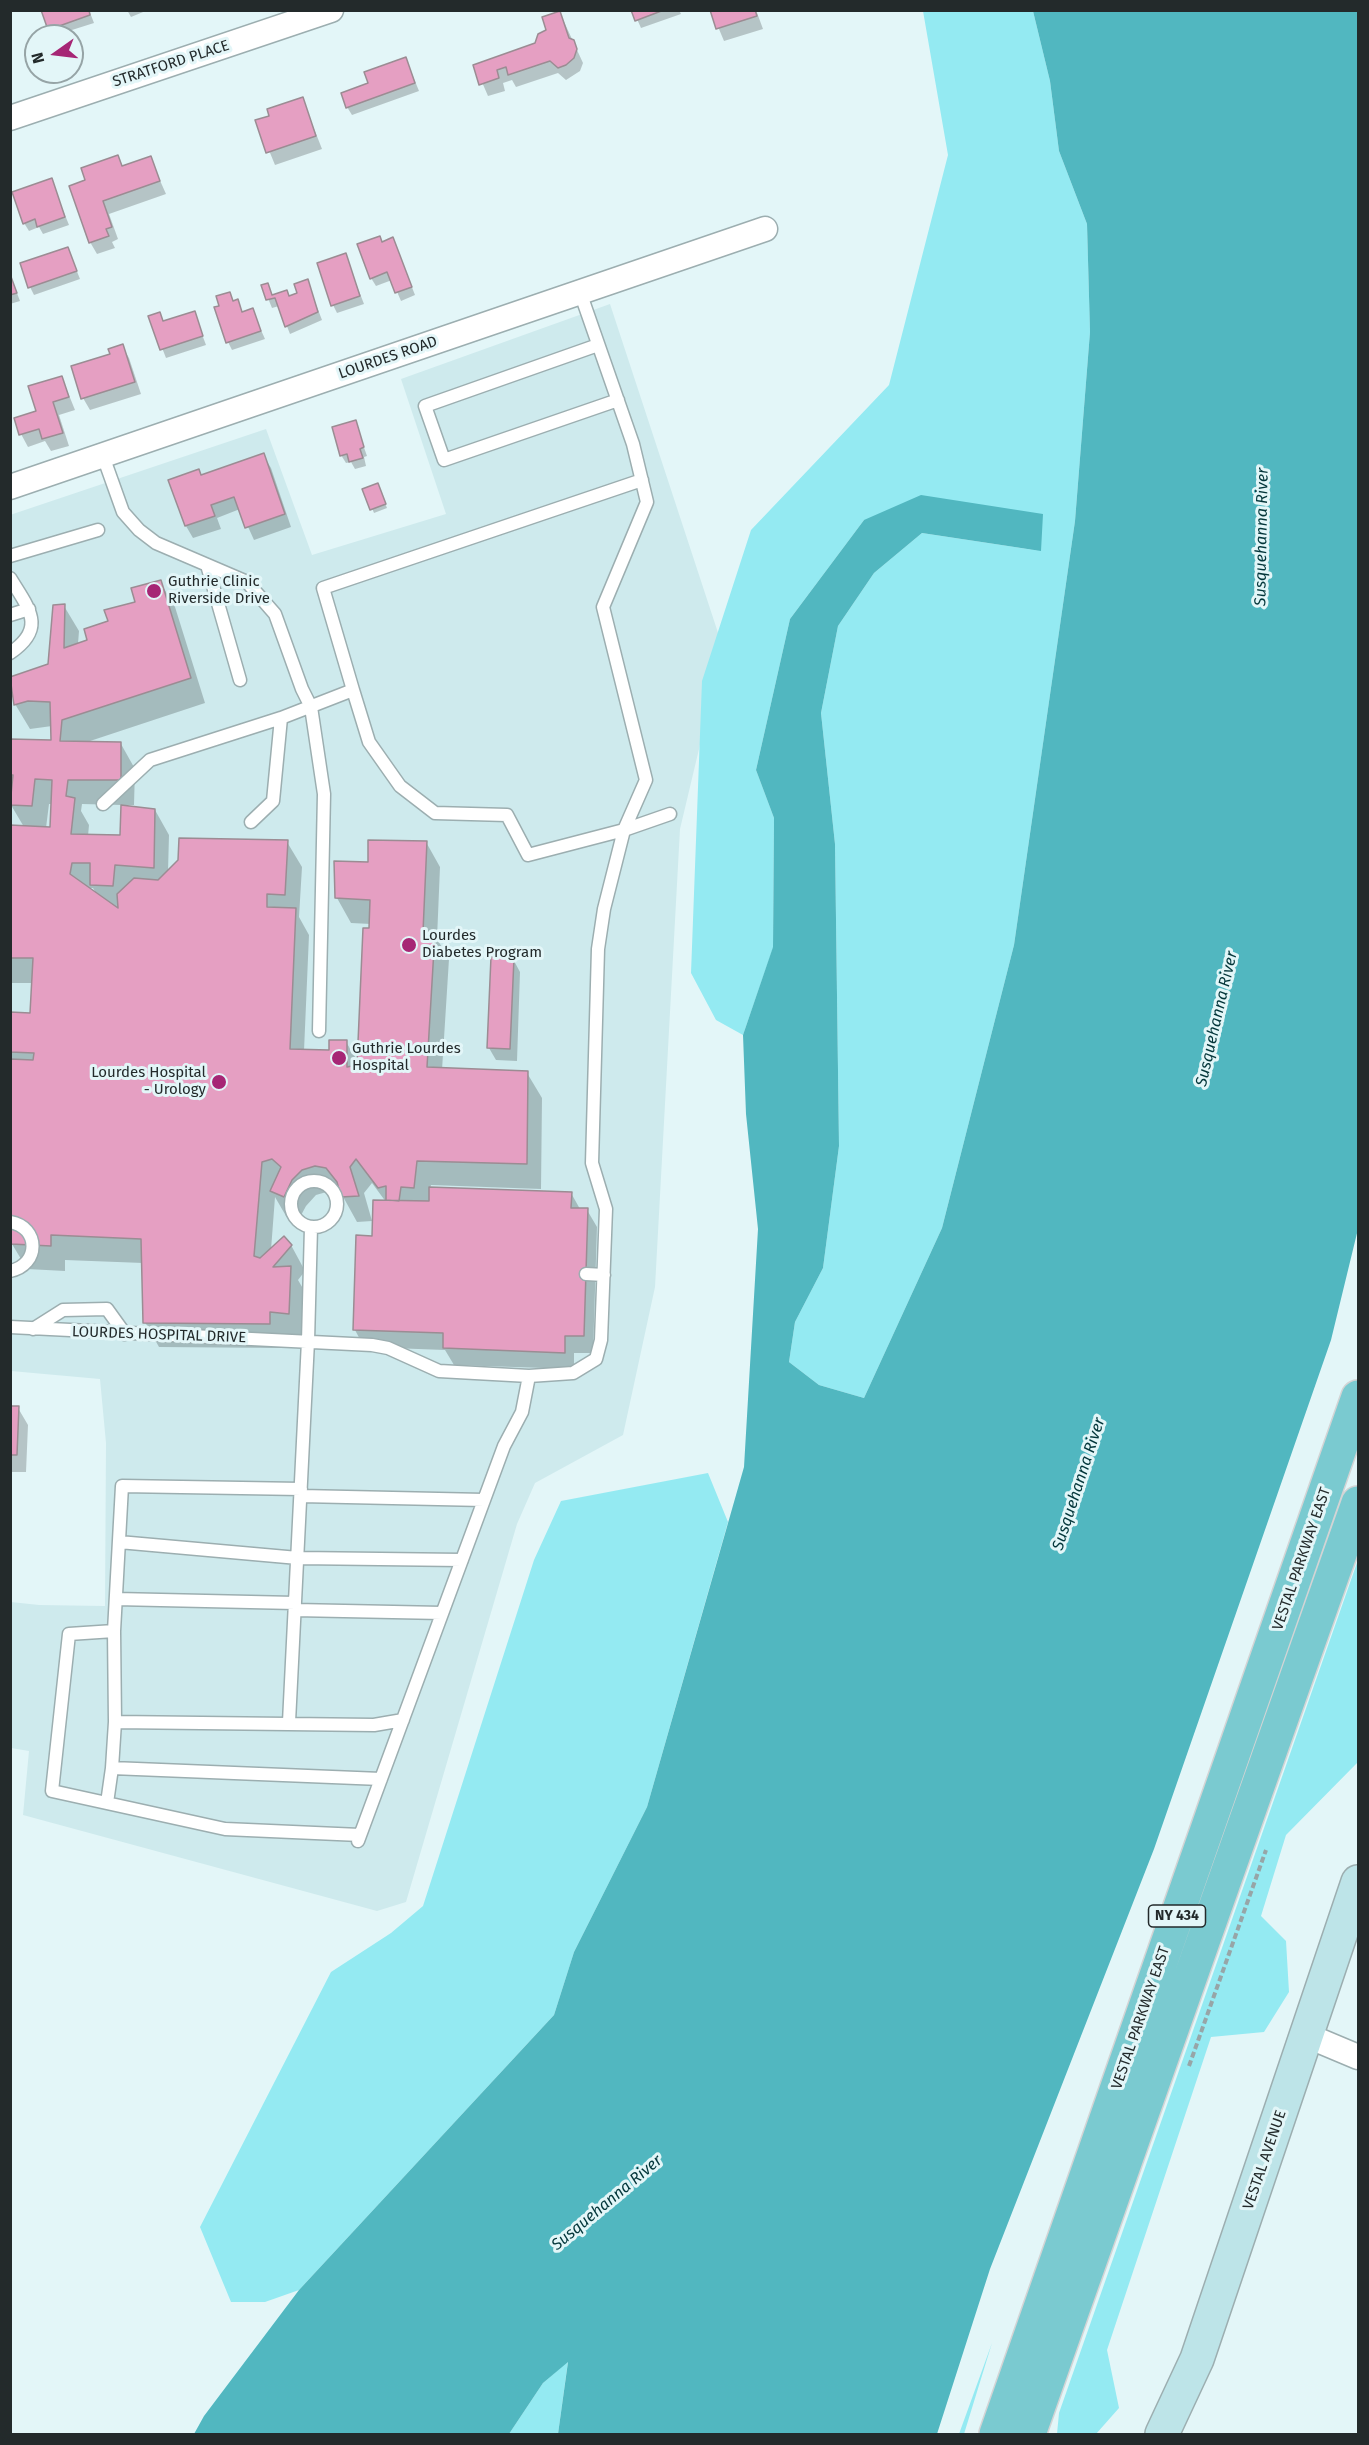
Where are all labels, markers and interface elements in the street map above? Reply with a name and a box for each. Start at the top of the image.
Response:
north arrow [24,24,84,84]
street label: STRATFORD PLACE [110,37,232,91]
text: N [27,51,48,65]
street label: LOURDES ROAD [336,333,440,383]
water label: Susquehanna River [1251,468,1273,606]
place label: Guthrie Clinic Riverside Drive [168,573,270,608]
marker: Guthrie Clinic Riverside Drive [145,582,163,600]
place label: Lourdes Diabetes Program [422,927,542,962]
marker: Lourdes Diabetes Program [400,936,418,954]
water label: Susquehanna River [1192,949,1242,1089]
place label: Guthrie Lourdes Hospital [352,1040,461,1075]
marker: Guthrie Lourdes Hospital [330,1049,348,1067]
place label: Lourdes Hospital - Urology [91,1064,206,1099]
marker: Lourdes Hospital - Urology [210,1073,228,1091]
street label: LOURDES HOSPITAL DRIVE [72,1323,246,1347]
water label: Susquehanna River [1049,1415,1109,1553]
street label: VESTAL PARKWAY EAST [1269,1485,1335,1633]
road number: NY 434 [1148,1905,1206,1927]
street label: VESTAL PARKWAY EAST [1108,1944,1174,2092]
street label: VESTAL AVENUE [1240,2108,1290,2212]
water label: Susquehanna River [548,2151,666,2255]

